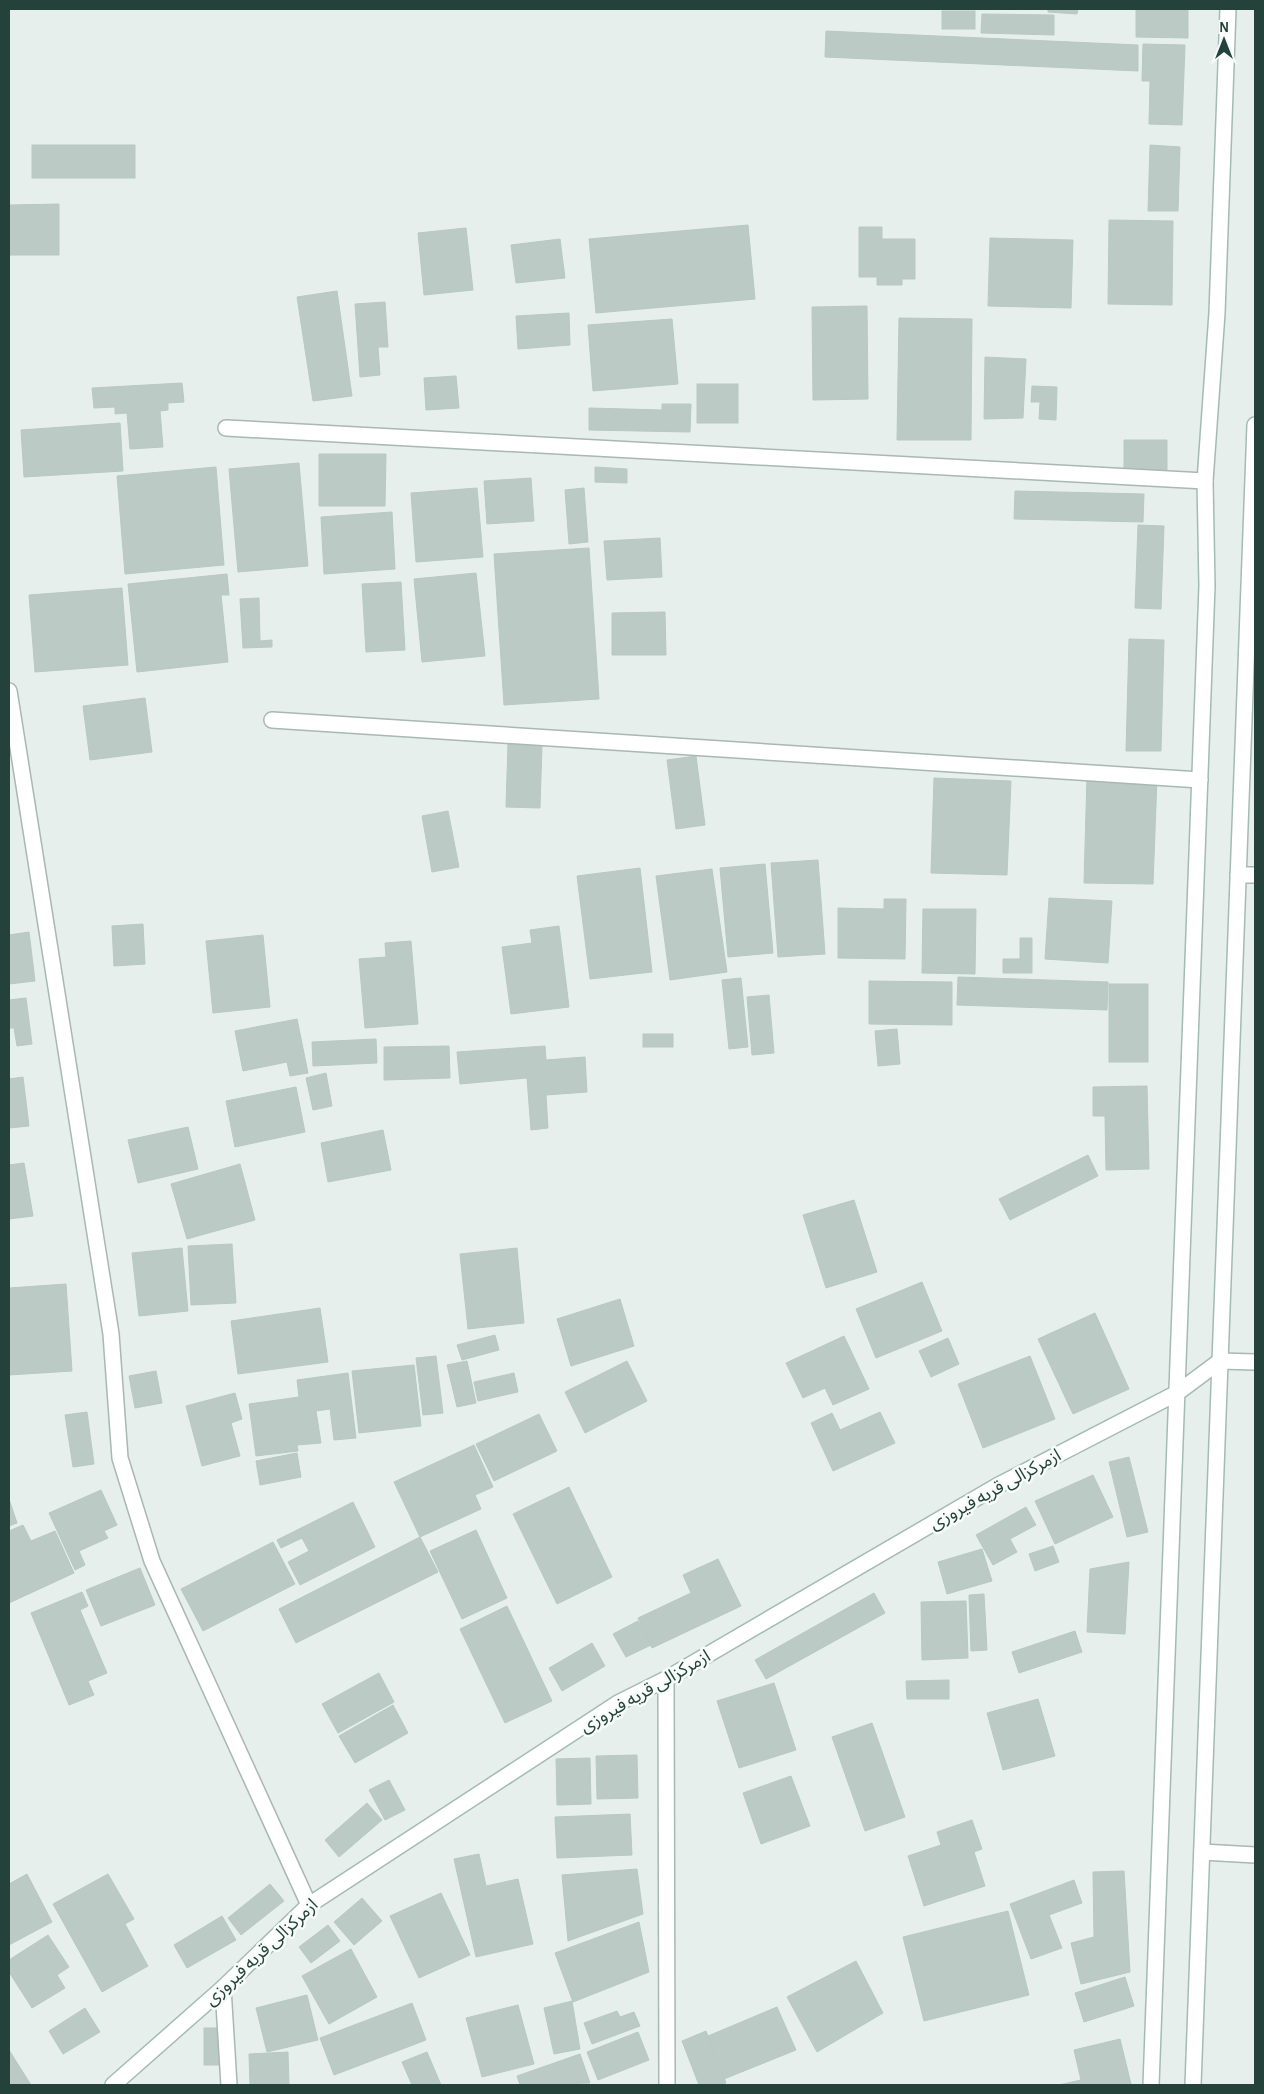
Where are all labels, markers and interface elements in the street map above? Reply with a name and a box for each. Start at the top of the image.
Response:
north arrow [1199,15,1249,65]
text: N [1219,21,1229,35]
street label: ازمرکزالی قریه فیروزی [927,1446,1065,1534]
street label: ازمرکزالی قریه فیروزی [577,1647,714,1737]
street label: ازمرکزالی قریه فیروزی [202,1896,322,2010]

